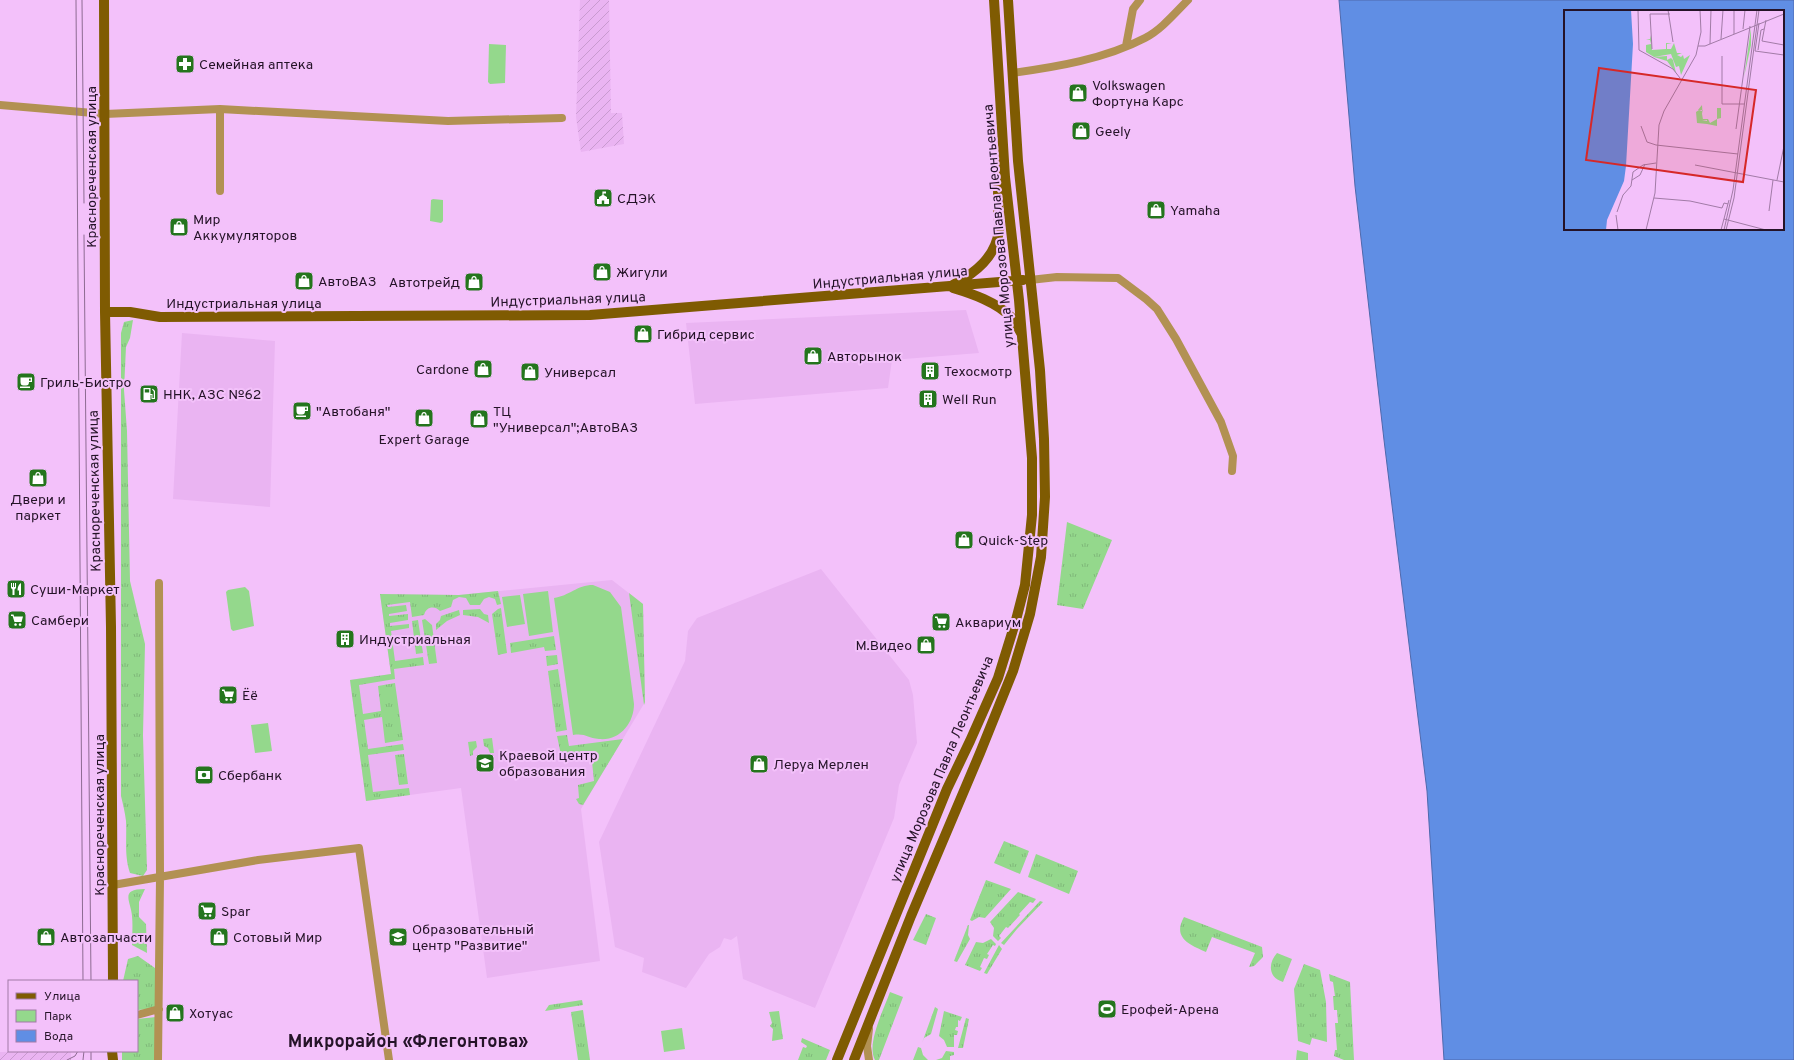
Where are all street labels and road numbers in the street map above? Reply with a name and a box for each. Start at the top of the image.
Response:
street label: Краснореченская улица [84,86,101,248]
street label: улица Морозова Павла Леонтьевича [980,103,1019,348]
street label: Индустриальная улица [812,263,968,294]
street label: Индустриальная улица [490,289,646,312]
street label: Индустриальная улица [166,296,322,313]
street label: Краснореченская улица [86,410,105,572]
street label: улица Морозова Павла Леонтьевича [887,654,998,885]
street label: Краснореченская улица [92,734,109,896]

